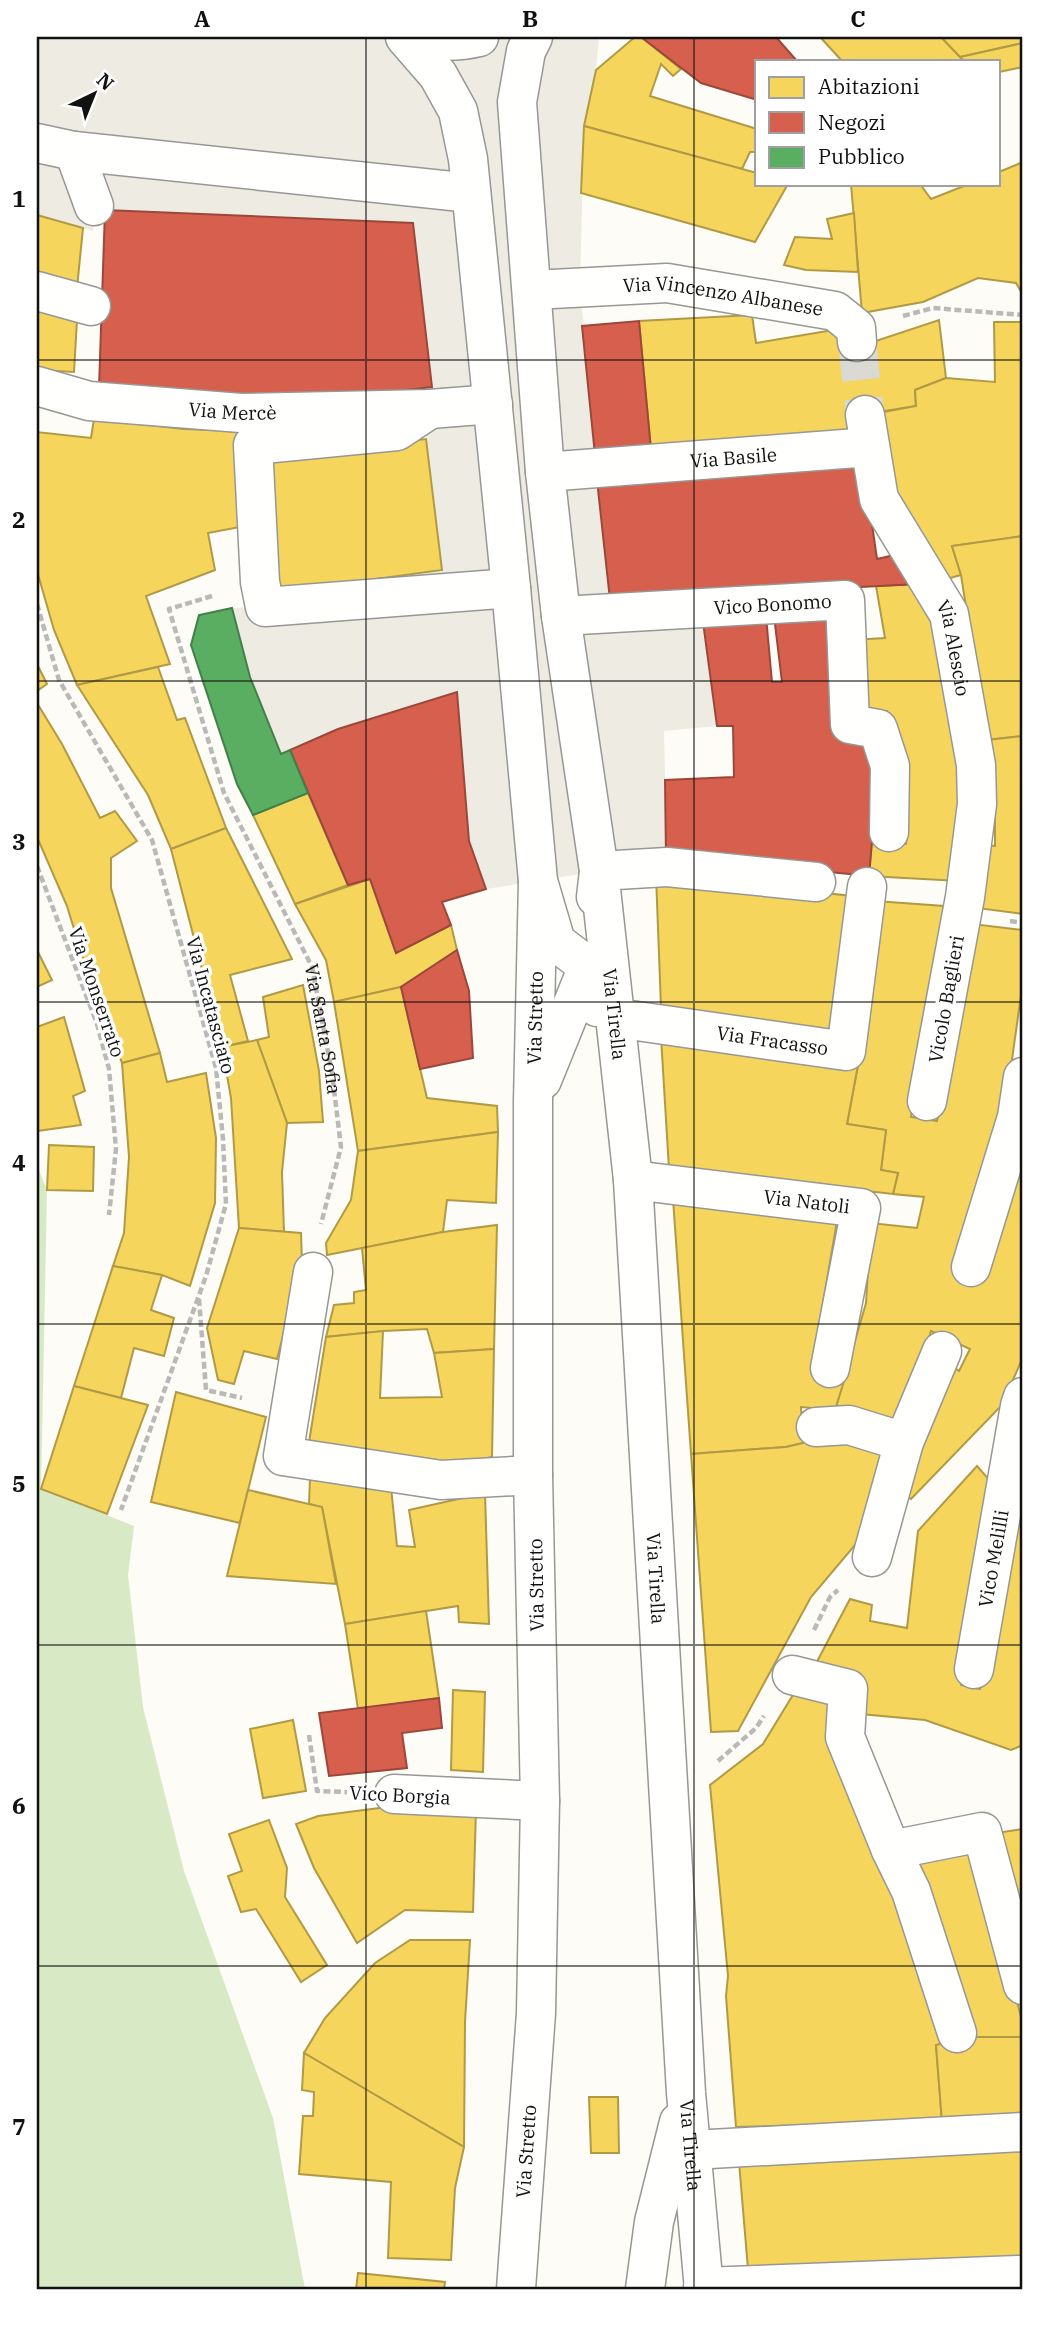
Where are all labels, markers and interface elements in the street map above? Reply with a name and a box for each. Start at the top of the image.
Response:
text: A [194,3,210,33]
text: B [522,3,538,33]
text: C [850,3,866,33]
north arrow [60,60,130,130]
legend [755,60,1000,186]
text: N [92,68,119,95]
text: Abitazioni [818,72,920,100]
text: Negozi [818,108,886,136]
text: Pubblico [818,142,905,170]
text: 1 [12,183,26,213]
street label: Via Vincenzo Albanese [622,271,825,321]
street label: Via Mercè [188,397,277,425]
street label: Via Basile [689,442,778,473]
text: 2 [12,504,26,534]
street label: Vico Bonomo [713,589,832,619]
street label: Via Alescio [931,595,975,698]
text: 3 [12,826,26,856]
street label: Via Monserrato [63,924,131,1060]
street label: Vicolo Baglieri [923,933,969,1065]
street label: Via Incatasciato [181,934,241,1076]
street label: Via Santa Sofia [300,962,346,1096]
street label: Via Tirella [598,967,632,1061]
street label: Via Stretto [522,971,548,1065]
street label: Via Fracasso [715,1021,830,1060]
text: 4 [12,1147,26,1177]
street label: Via Natoli [762,1184,851,1219]
text: 5 [12,1468,26,1498]
street label: Vico Melilli [973,1508,1014,1609]
street label: Via Tirella [641,1532,671,1625]
street label: Via Stretto [523,1538,549,1632]
street label: Vico Borgia [349,1780,451,1810]
text: 6 [12,1790,26,1820]
street label: Via Tirella [675,2099,707,2192]
street label: Via Stretto [511,2104,541,2199]
text: 7 [12,2111,26,2141]

